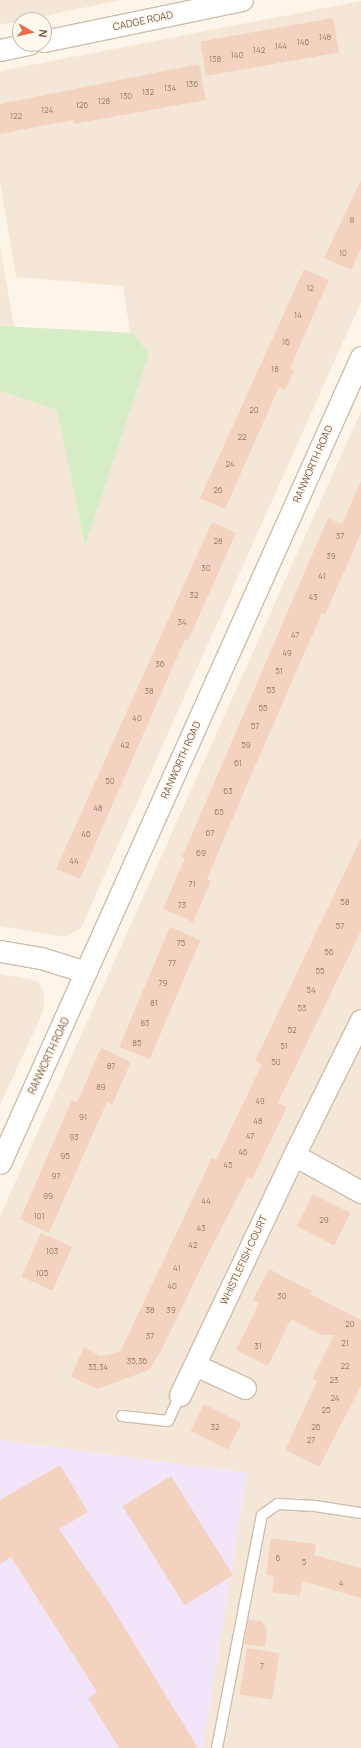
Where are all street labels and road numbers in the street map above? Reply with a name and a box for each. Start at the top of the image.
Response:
street label: CADGE ROAD [112,9,174,33]
street label: RANWORTH ROAD [291,423,335,505]
street label: RANWORTH ROAD [159,719,203,801]
street label: RANWORTH ROAD [26,1016,72,1096]
street label: WHISTLEFISH COURT [218,1213,270,1307]

